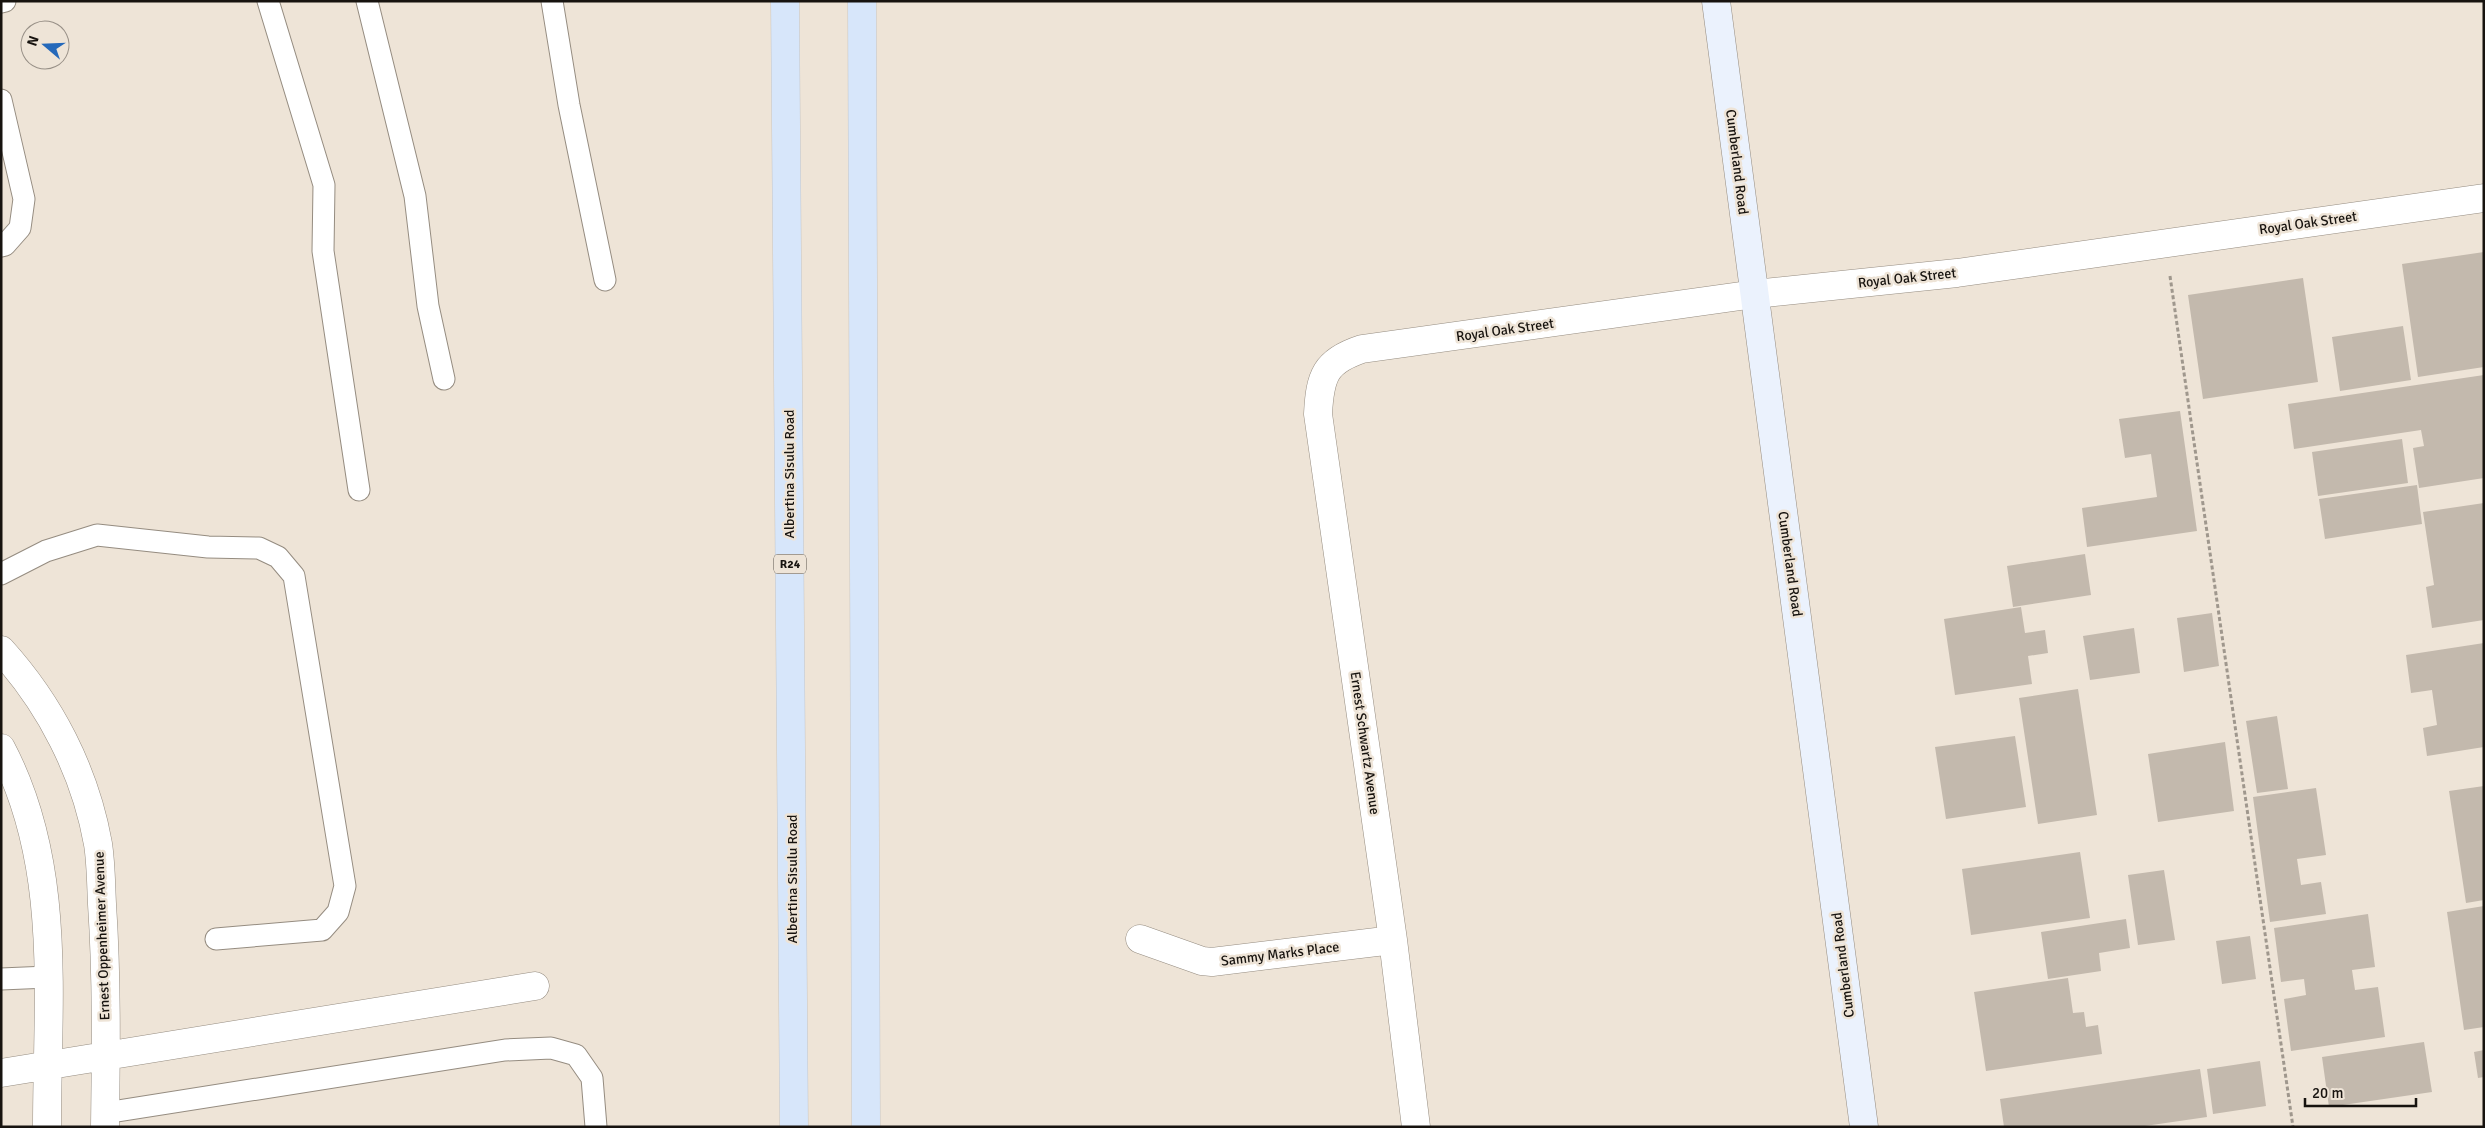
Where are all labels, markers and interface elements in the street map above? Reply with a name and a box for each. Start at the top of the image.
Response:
north arrow [20,20,70,70]
text: N [24,34,43,48]
street label: Cumberland Road [1722,108,1752,216]
street label: Royal Oak Street [2258,208,2358,238]
street label: Royal Oak Street [1857,264,1957,292]
street label: Royal Oak Street [1455,315,1555,345]
street label: Albertina Sisulu Road [781,410,798,539]
street label: Cumberland Road [1774,510,1806,618]
road number: R24 [774,554,806,574]
street label: Ernest Schwartz Avenue [1347,670,1383,816]
street label: Albertina Sisulu Road [784,815,801,944]
street label: Ernest Oppenheimer Avenue [91,851,113,1021]
street label: Cumberland Road [1828,911,1858,1019]
street label: Sammy Marks Place [1220,938,1340,970]
scale bar [2305,1076,2416,1108]
text: 20 m [2312,1084,2343,1102]

